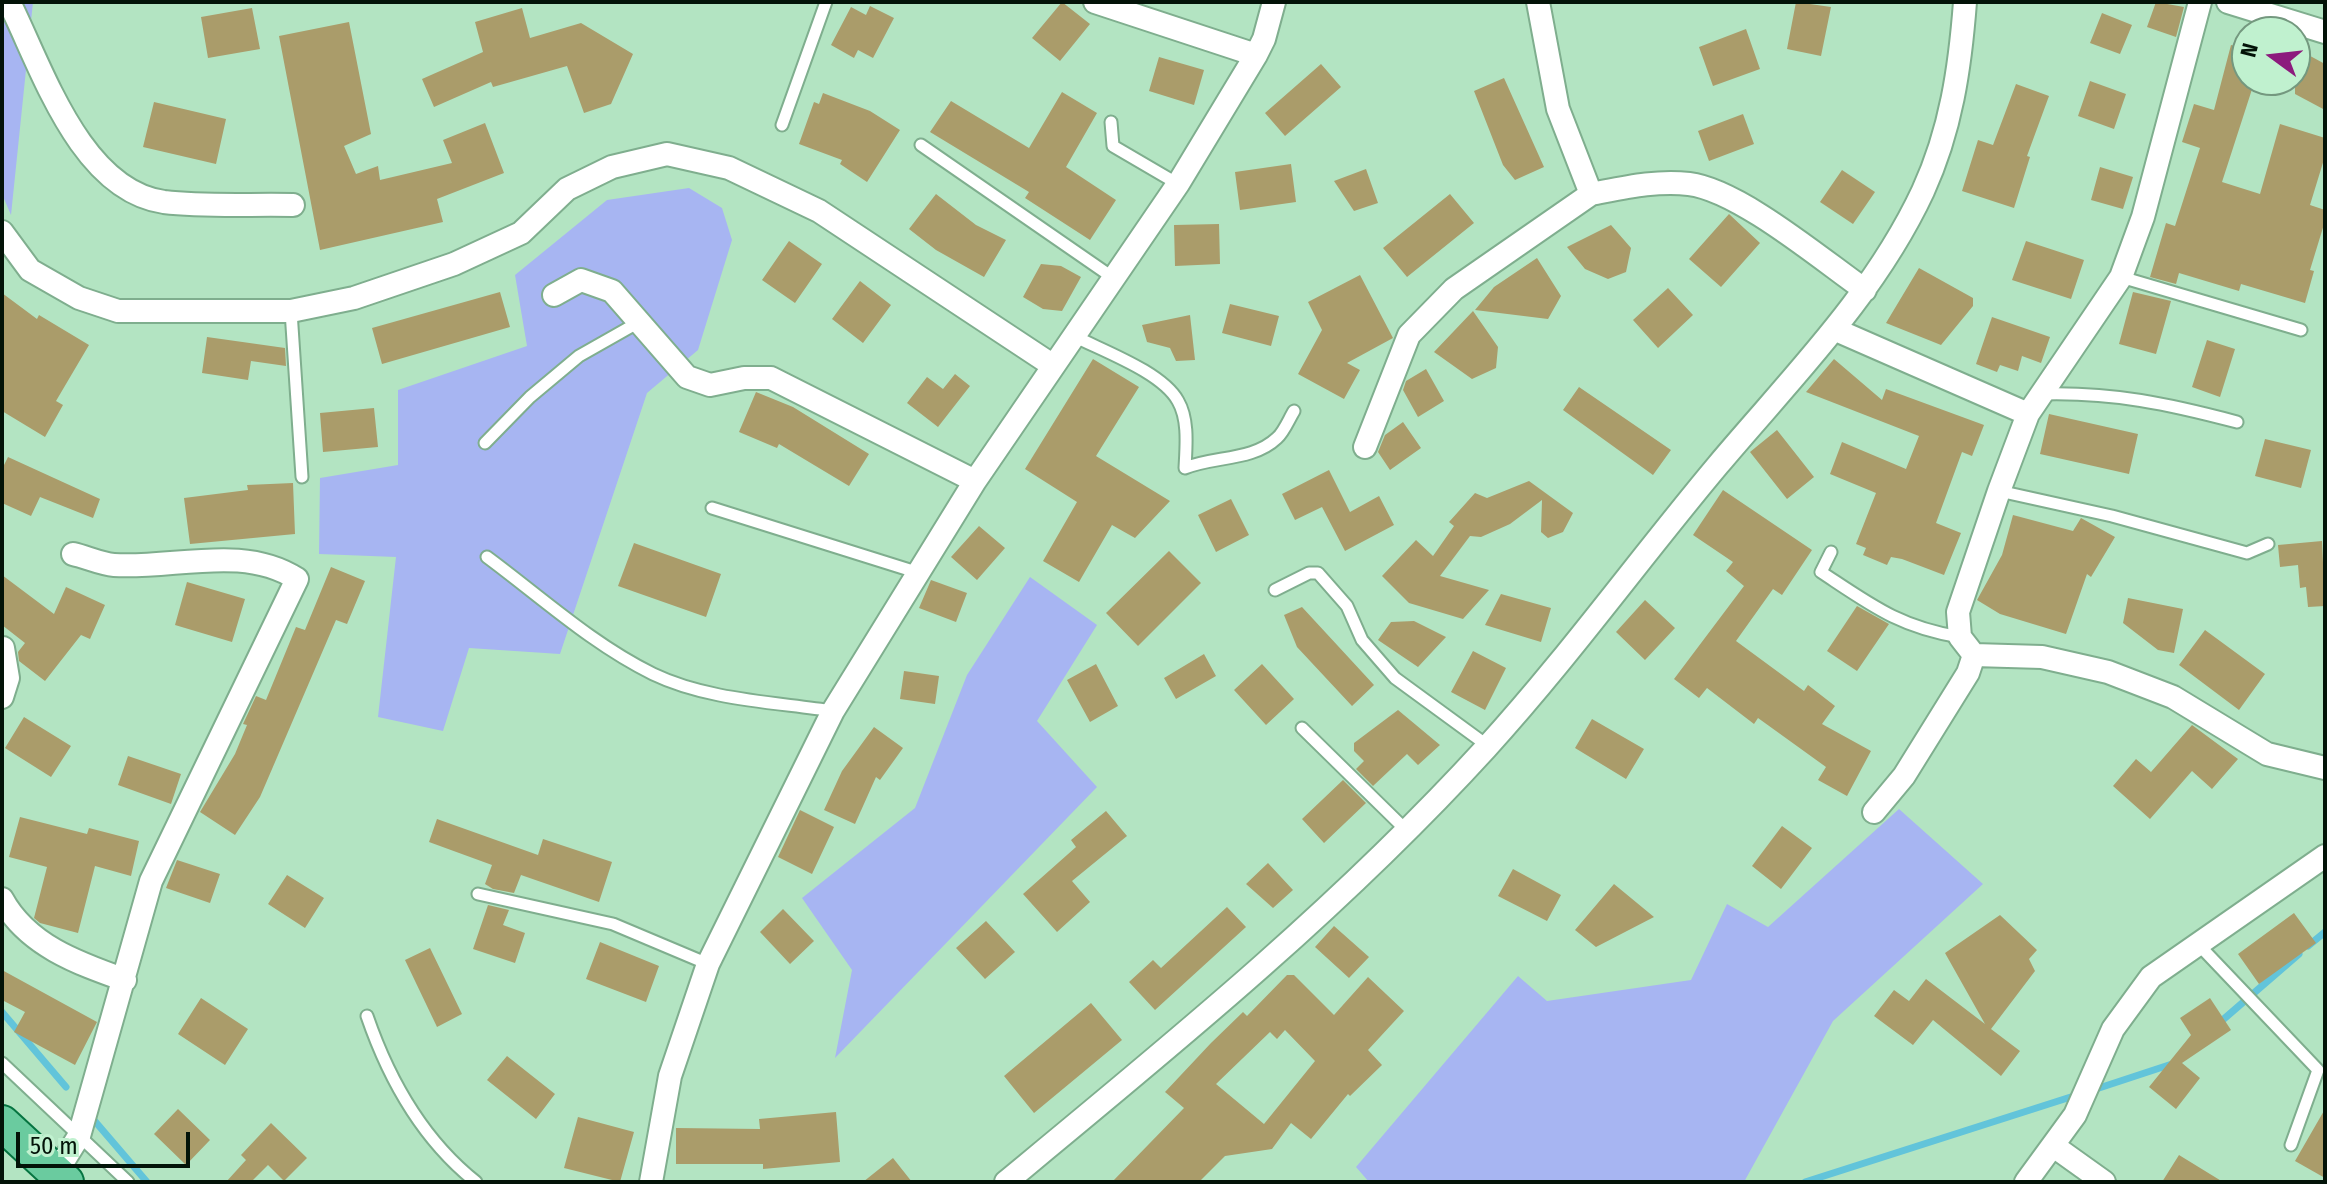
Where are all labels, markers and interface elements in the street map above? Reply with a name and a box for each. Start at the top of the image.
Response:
north arrow [2231,16,2311,96]
text: N [2235,40,2264,60]
scale bar [20,1116,194,1166]
text: 50 m [30,1132,78,1160]

